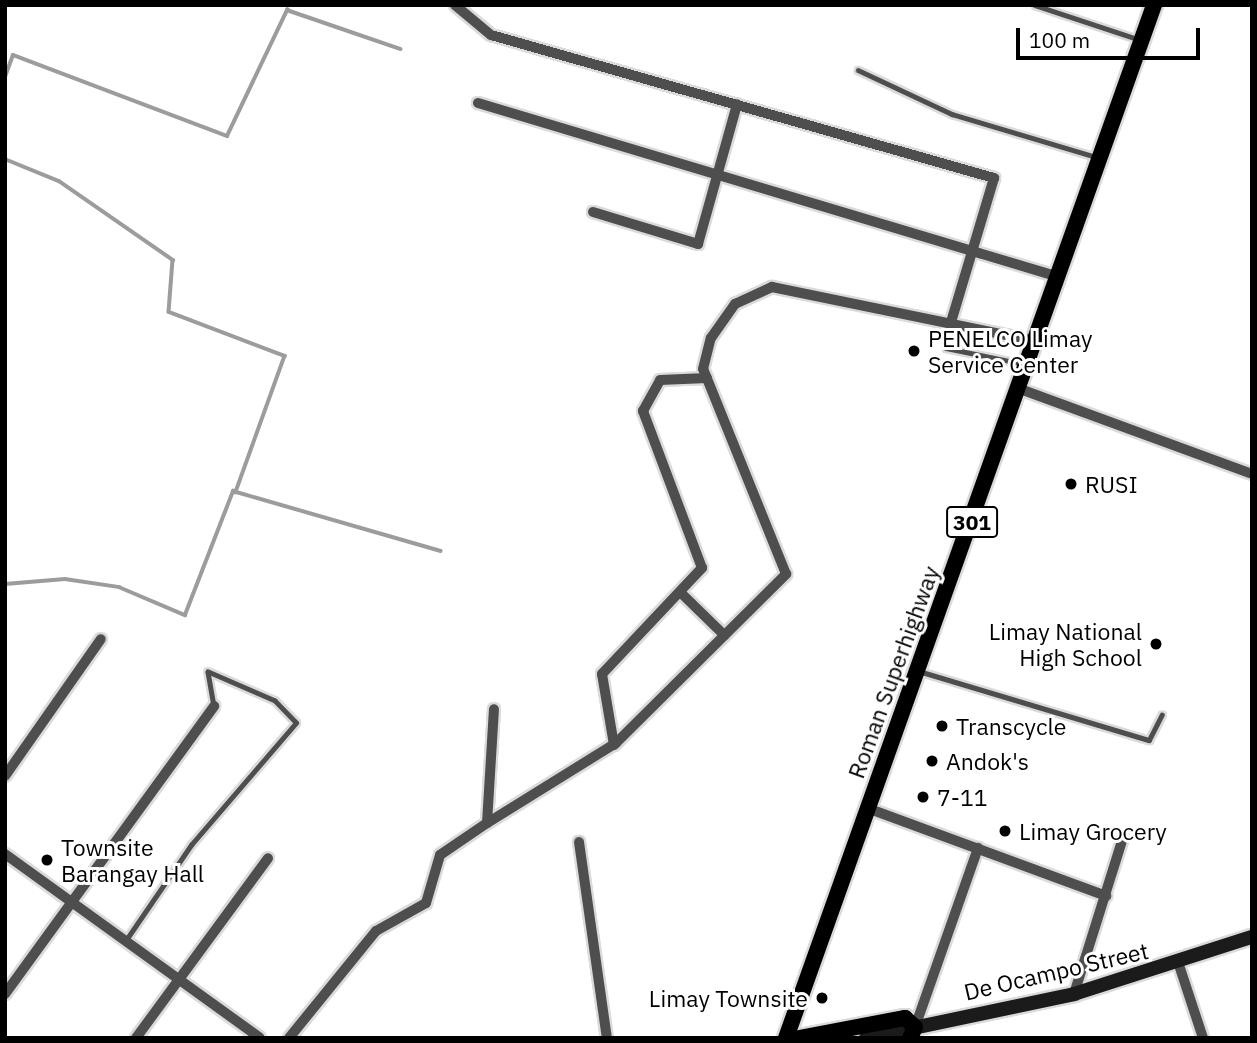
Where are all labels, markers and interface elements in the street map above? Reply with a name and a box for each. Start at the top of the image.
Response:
scale bar [1019,14,1203,58]
text: 100 m [1029,26,1090,54]
place label: PENELCO Limay Service Center [928,324,1093,378]
marker: PENELCO Limay Service Center [906,343,922,359]
place label: RUSI [1085,470,1138,498]
marker: RUSI [1063,476,1079,492]
road number: 301 [946,504,998,540]
street label: Roman Superhighway [842,562,944,782]
place label: Limay National High School [989,617,1142,671]
marker: Limay National High School [1148,636,1164,652]
place label: Transcycle [956,712,1066,740]
marker: Transcycle [934,718,950,734]
place label: Andok's [946,747,1029,775]
marker: Andok's [924,753,940,769]
place label: 7-11 [937,783,988,811]
marker: 7-11 [915,789,931,805]
place label: Limay Grocery [1019,817,1167,845]
marker: Limay Grocery [997,823,1013,839]
place label: Townsite Barangay Hall [61,833,204,887]
marker: Townsite Barangay Hall [39,852,55,868]
street label: De Ocampo Street [961,936,1151,1006]
place label: Limay Townsite [649,984,808,1012]
marker: Limay Townsite [814,990,830,1006]

